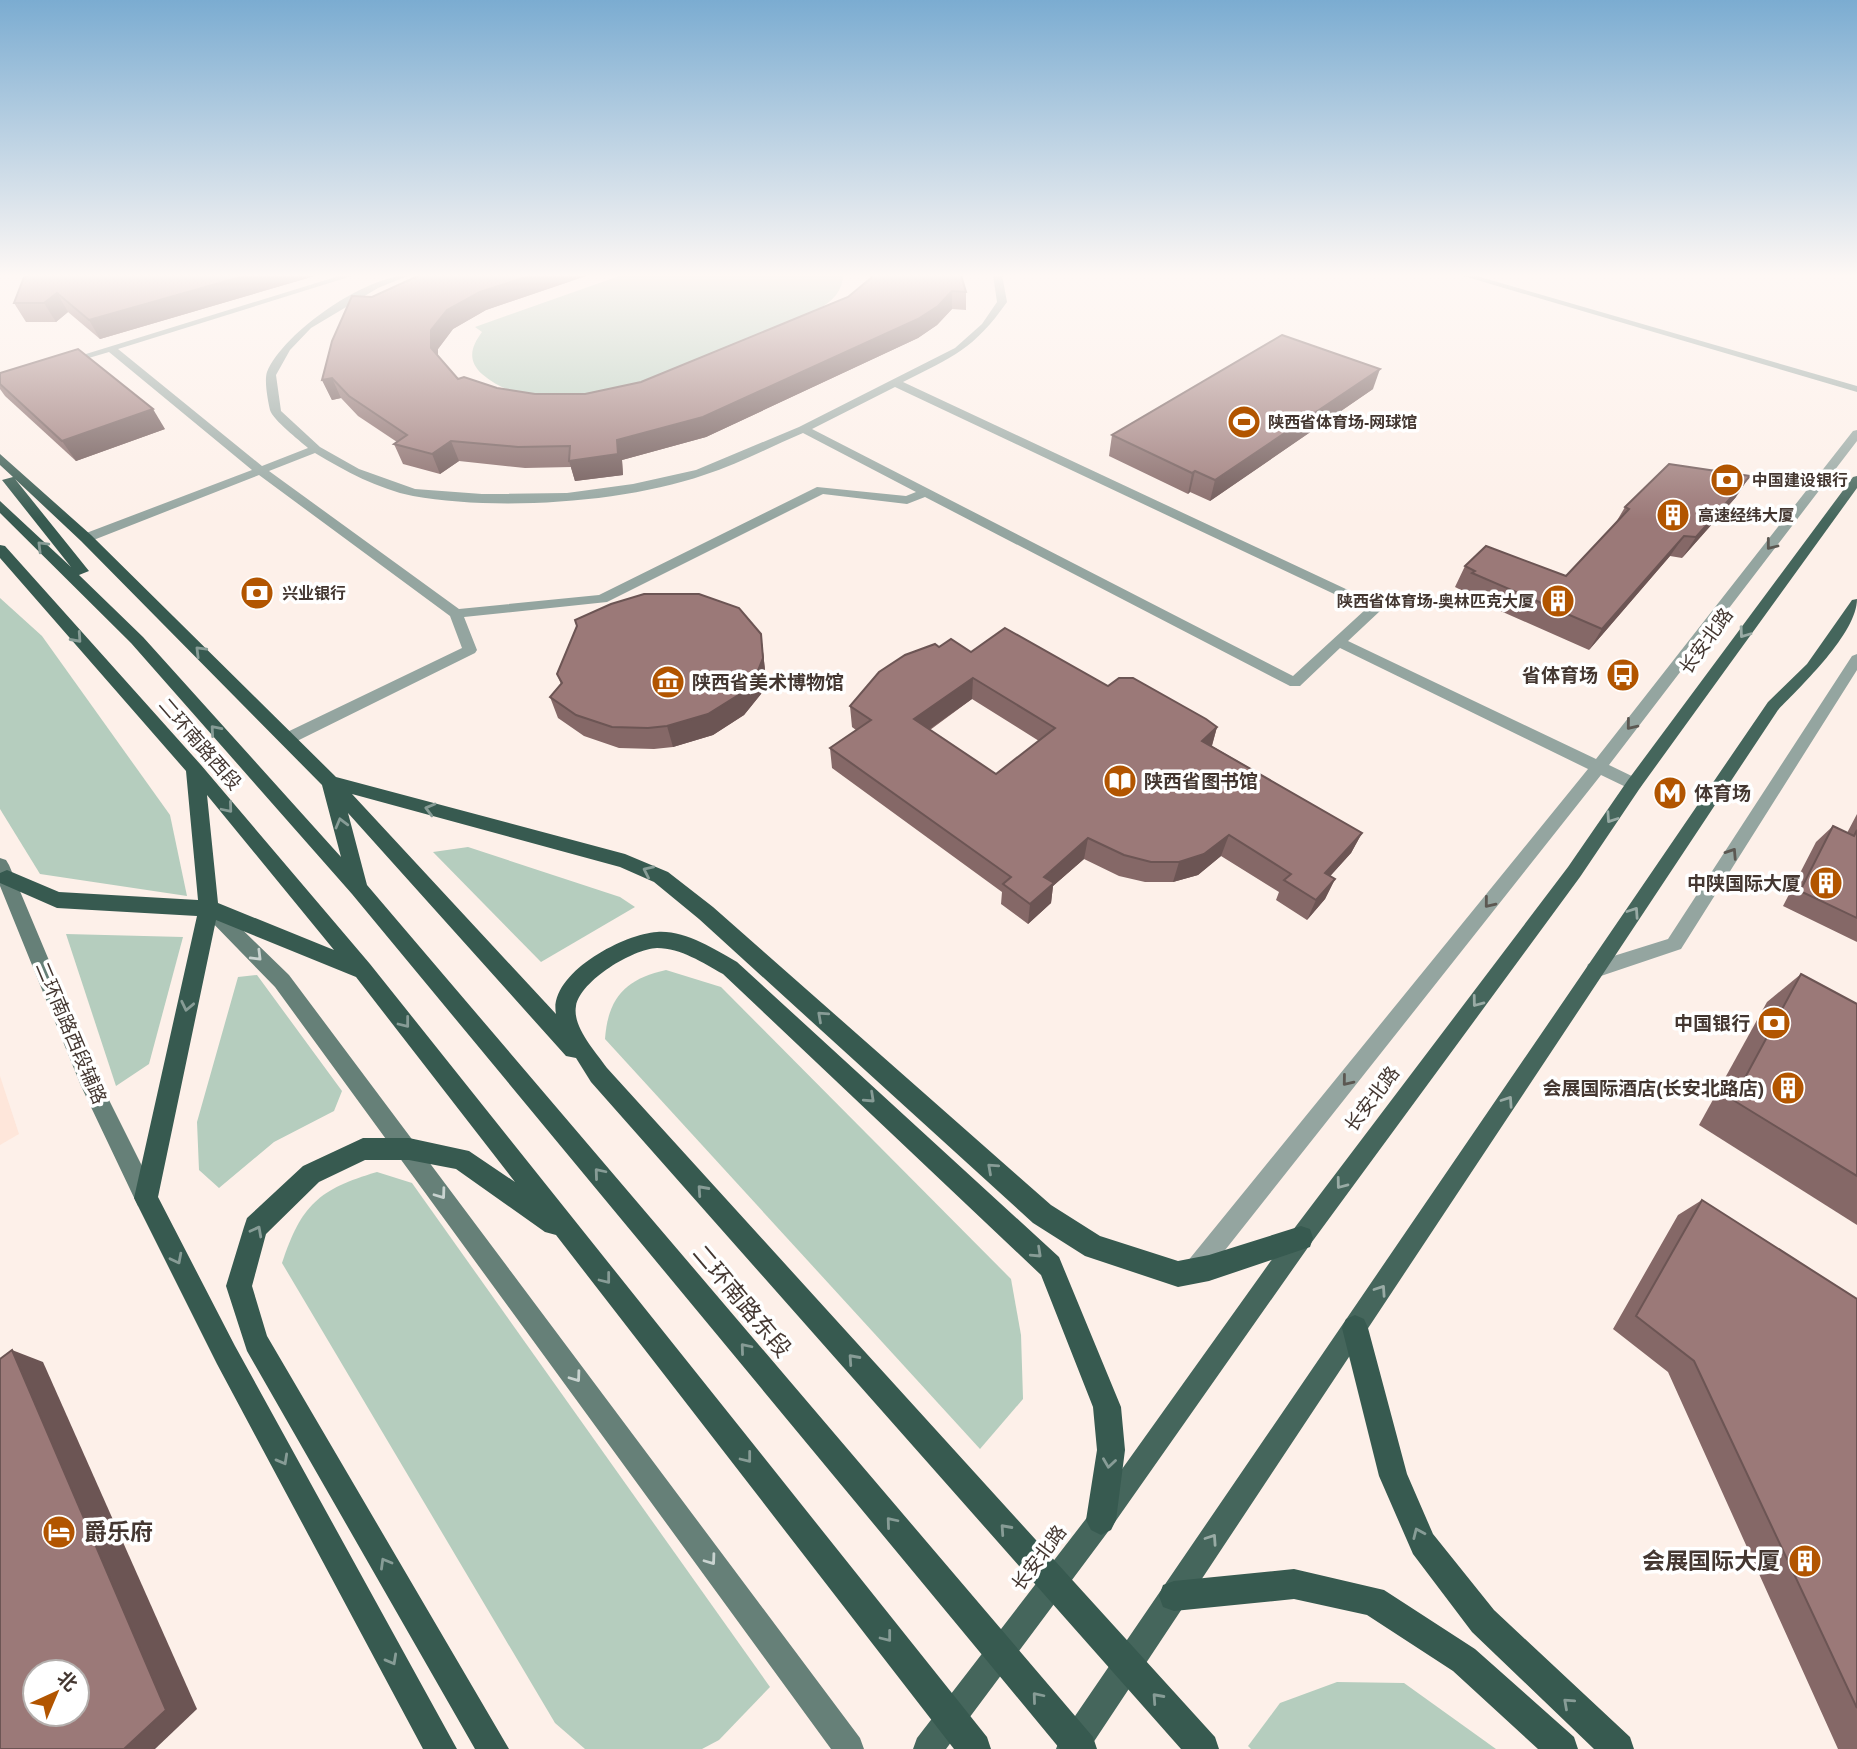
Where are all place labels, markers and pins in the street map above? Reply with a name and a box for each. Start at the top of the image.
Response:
sports icon: 陕西省体育场-网球馆 [1225,403,1263,441]
place label: 陕西省体育场-网球馆 [1268,414,1417,431]
bank icon: 中国建设银行 [1708,461,1746,499]
place label: 中国建设银行 [1752,472,1848,489]
building icon: 高速经纬大厦 [1654,496,1692,534]
place label: 高速经纬大厦 [1698,506,1794,524]
bank icon: 兴业银行 [238,574,276,612]
building icon: 陕西省体育场-奥林匹克大厦 [1539,582,1577,620]
place label: 兴业银行 [282,585,346,602]
place label: 陕西省体育场-奥林匹克大厦 [1337,593,1534,610]
bus stop icon: 省体育场 [1604,656,1642,694]
museum icon: 陕西省美术博物馆 [649,663,687,701]
place label: 省体育场 [1522,665,1598,686]
place label: 陕西省美术博物馆 [692,672,844,693]
library icon: 陕西省图书馆 [1101,762,1139,800]
place label: 陕西省图书馆 [1144,771,1258,792]
metro station icon: 体育场 [1651,774,1689,812]
place label: 体育场 [1694,783,1751,804]
building icon: 中陕国际大厦 [1807,864,1845,902]
place label: 中陕国际大厦 [1687,873,1801,894]
bank icon: 中国银行 [1755,1004,1793,1042]
place label: 中国银行 [1674,1013,1750,1034]
building icon: 会展国际酒店(长安北路店) [1769,1069,1807,1107]
place label: 会展国际酒店(长安北路店) [1542,1078,1764,1099]
hotel icon: 爵乐府 [40,1513,78,1551]
place label: 爵乐府 [84,1519,153,1545]
building icon: 会展国际大厦 [1786,1542,1824,1580]
place label: 会展国际大厦 [1642,1548,1780,1574]

